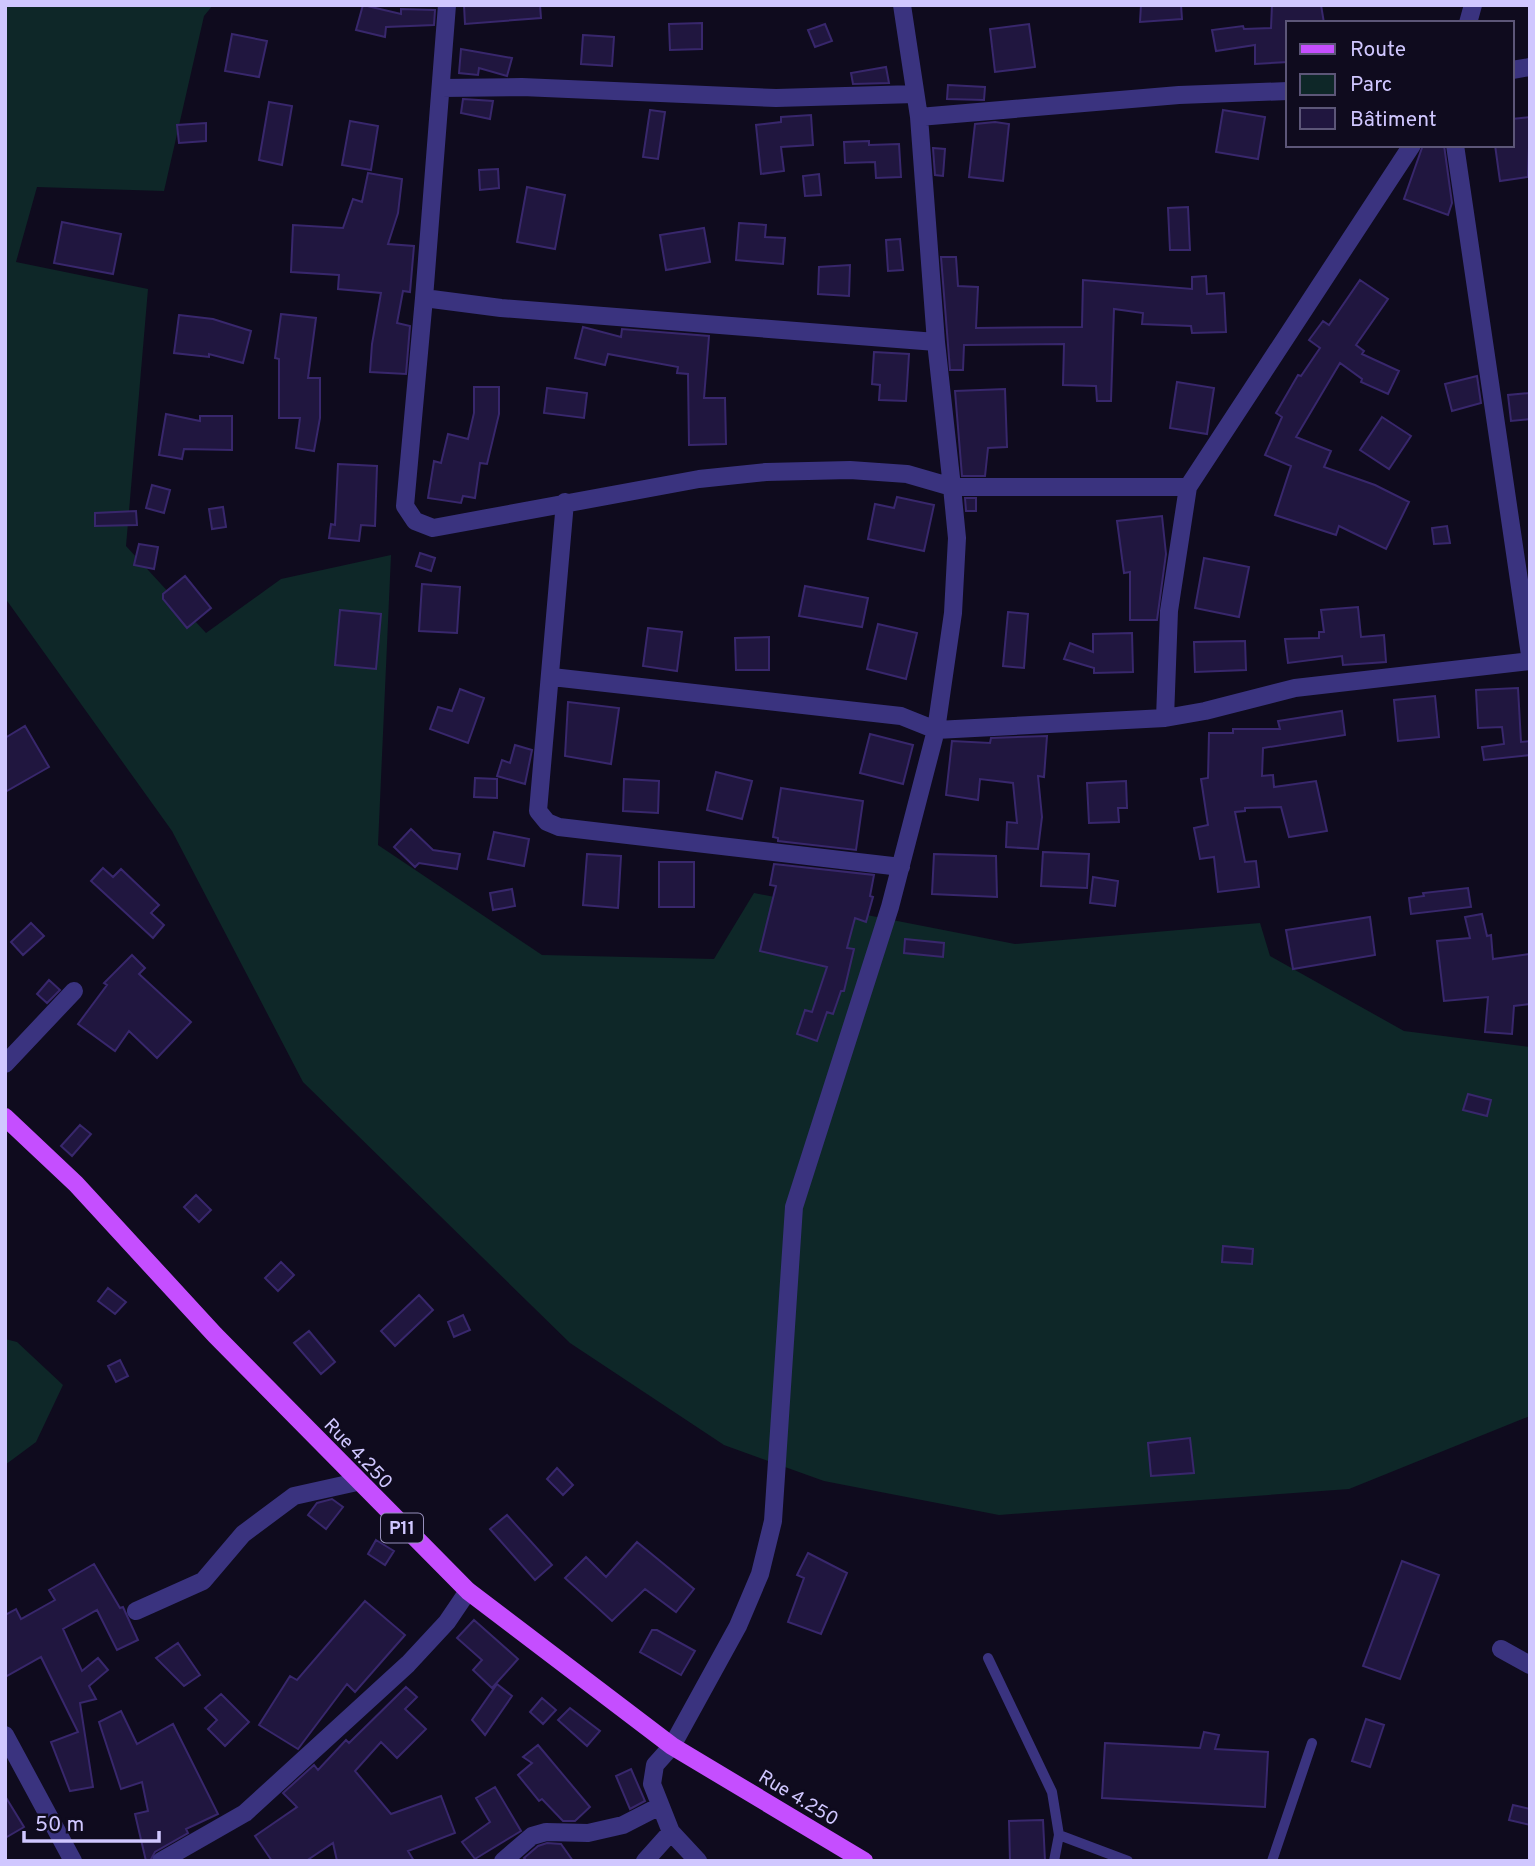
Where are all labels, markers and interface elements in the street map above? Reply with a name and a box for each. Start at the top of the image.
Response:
legend [1286,21,1514,147]
text: Route [1350,37,1406,64]
text: Parc [1350,72,1392,99]
text: Bâtiment [1350,107,1437,134]
street label: Rue 4.250 [318,1414,397,1495]
road number: P11 [381,1513,423,1542]
street label: Rue 4.250 [754,1765,842,1832]
scale bar [24,1800,159,1844]
text: 50 m [35,1812,84,1839]

